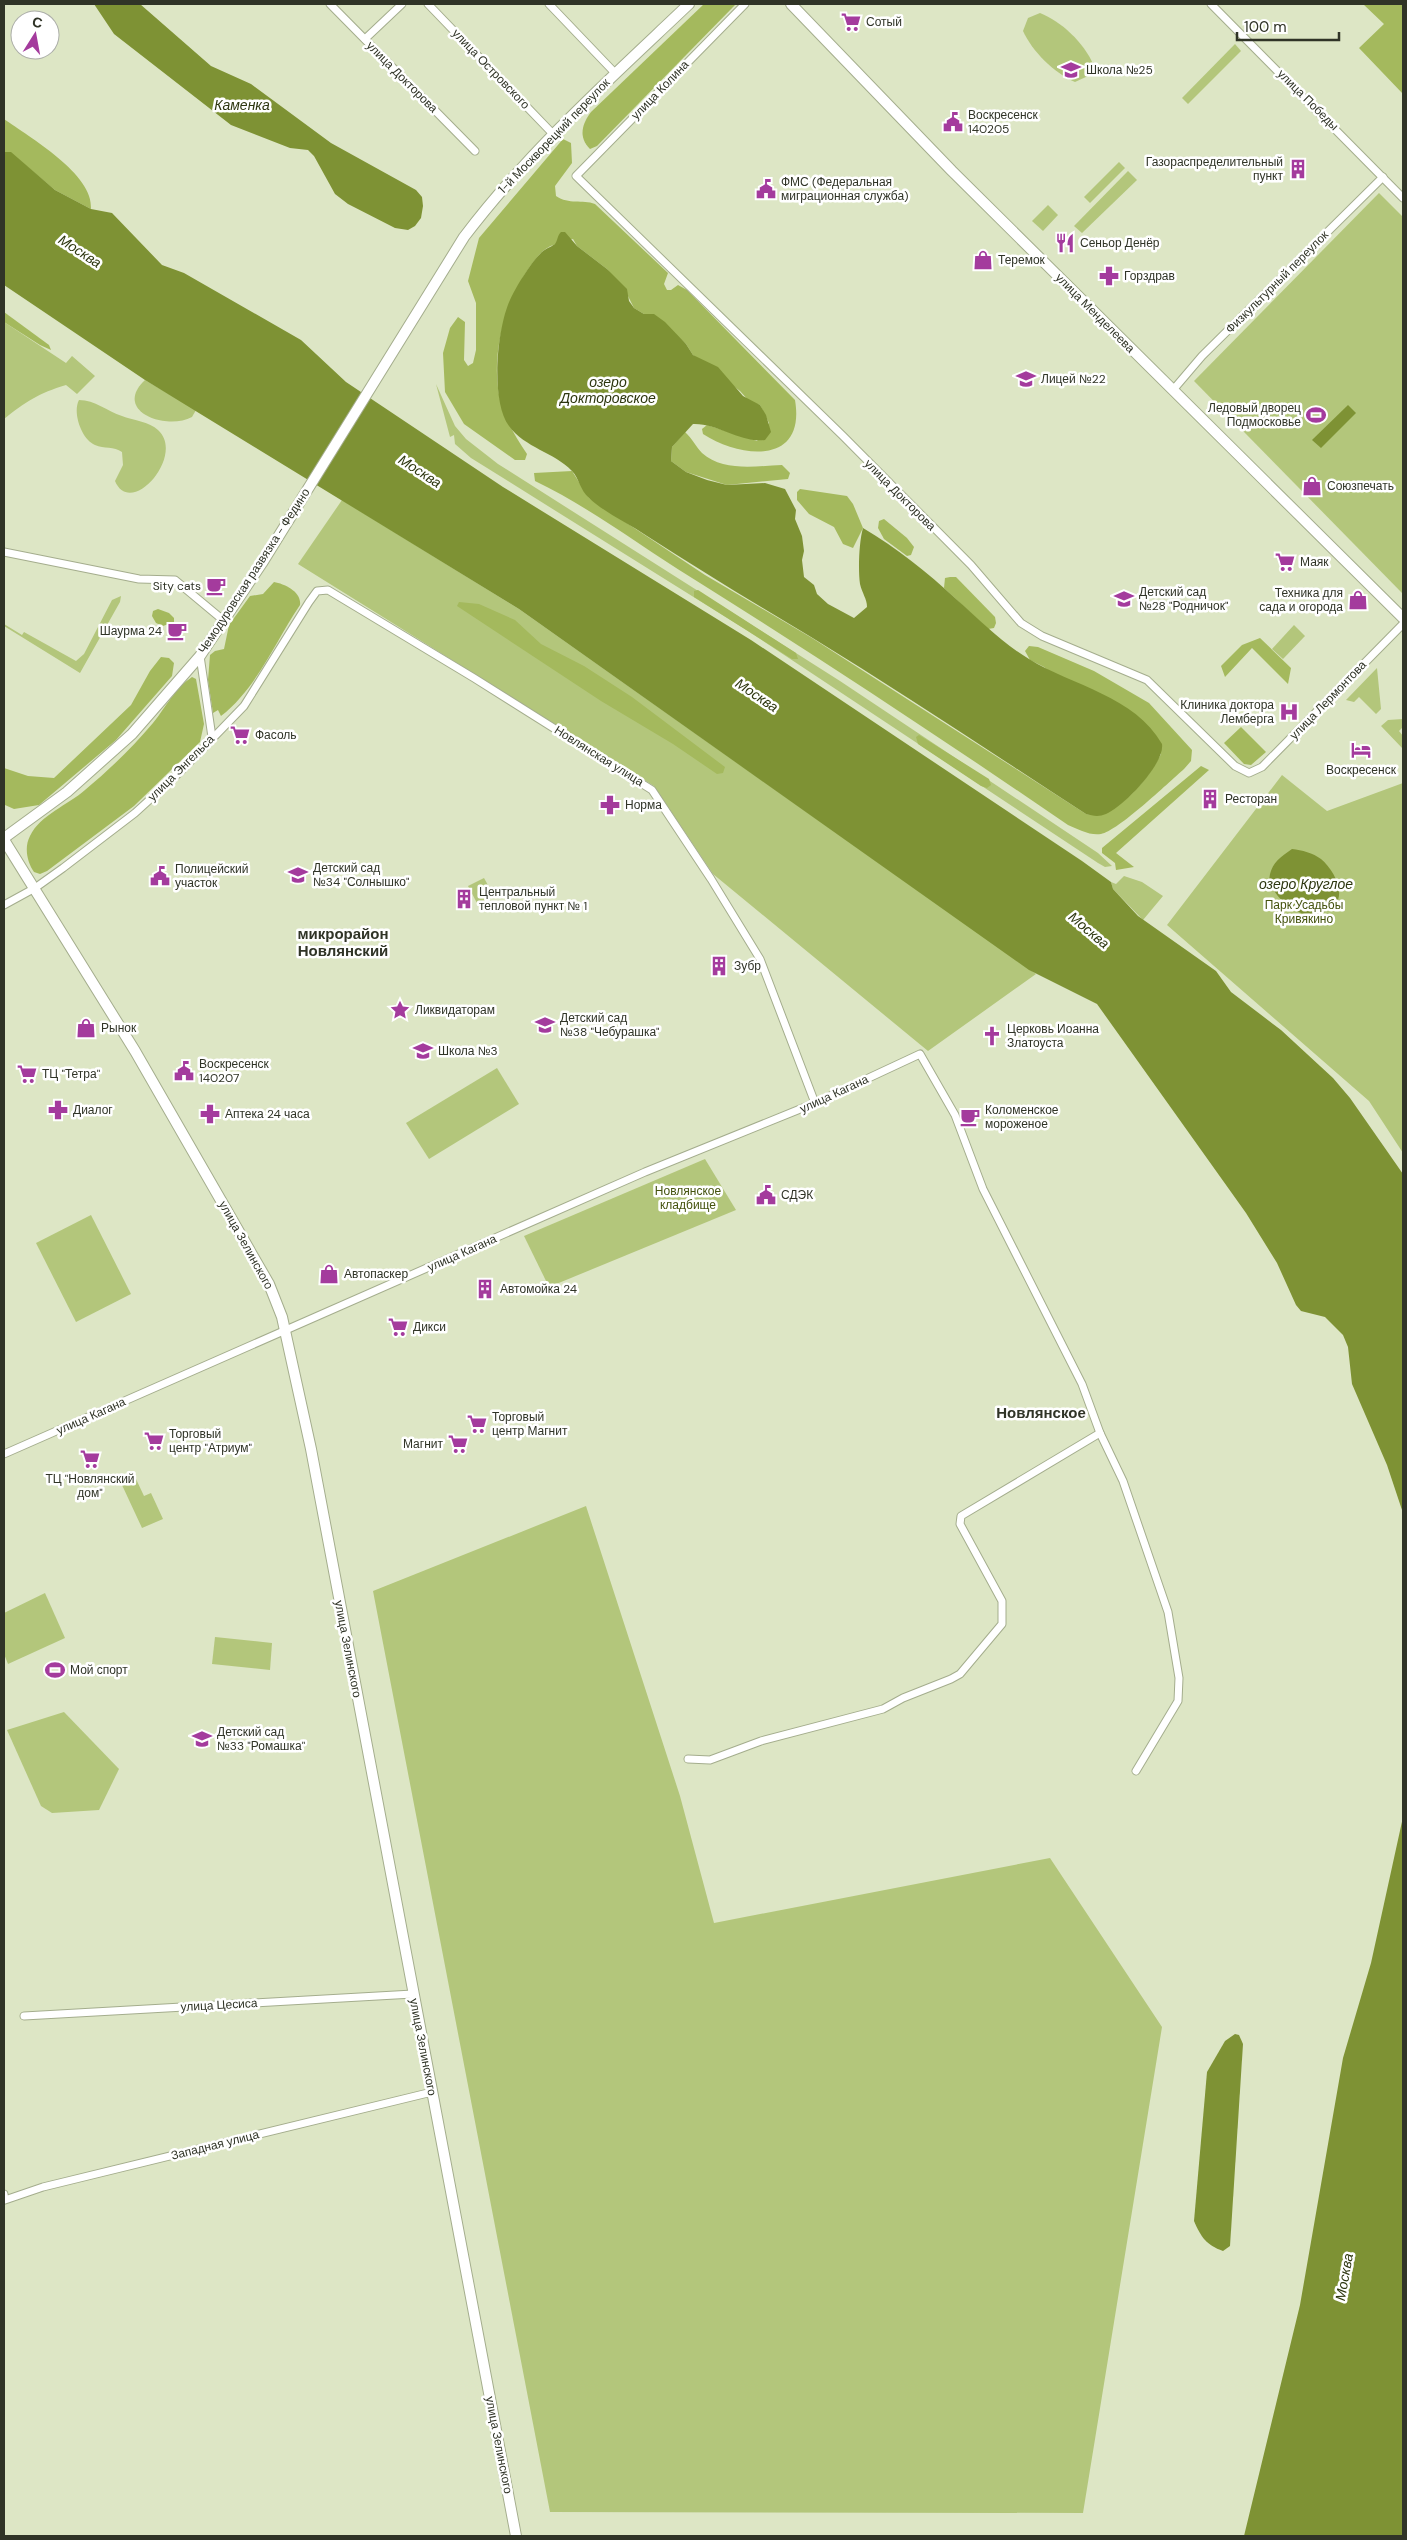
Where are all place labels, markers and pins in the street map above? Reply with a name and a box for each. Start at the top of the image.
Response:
supermarket icon: Сотый [840,11,862,33]
place label: Сотый [866,14,902,30]
school or university icon: Школа №25 [1060,59,1082,81]
place label: Школа №25 [1086,62,1153,78]
place label: Воскресенск 140205 [968,107,1039,137]
public building icon: Воскресенск 140205 [942,111,964,133]
place label: Газораспределительный пункт [1146,154,1283,184]
building icon: Газораспределительный пункт [1287,158,1309,180]
place label: ФМС (Федеральная миграционная служба) [781,174,909,204]
public building icon: ФМС (Федеральная миграционная служба) [755,178,777,200]
restaurant icon: Сеньор Денёр [1054,232,1076,254]
place label: Сеньор Денёр [1080,235,1160,251]
shop icon: Теремок [972,249,994,271]
place label: Теремок [998,252,1046,268]
pharmacy icon: Горздрав [1098,265,1120,287]
place label: Горздрав [1124,268,1175,284]
school or university icon: Лицей №22 [1015,368,1037,390]
place label: Лицей №22 [1041,371,1106,387]
place label: Ледовый дворец Подмосковье [1208,400,1301,430]
sports icon: Ледовый дворец Подмосковье [1305,404,1327,426]
shop icon: Союзпечать [1301,475,1323,497]
place label: Союзпечать [1327,478,1394,494]
supermarket icon: Маяк [1274,551,1296,573]
place label: Маяк [1300,554,1329,570]
cafe icon: Sity cats [205,575,227,597]
place label: Sity cats [153,578,201,594]
place label: Детский сад №28 "Родничок" [1139,584,1229,614]
place label: Техника для сада и огорода [1259,585,1343,615]
school or university icon: Детский сад №28 "Родничок" [1113,588,1135,610]
shop icon: Техника для сада и огорода [1347,589,1369,611]
cafe icon: Шаурма 24 [166,620,188,642]
place label: Шаурма 24 [100,623,162,639]
place label: Клиника доктора Лемберга [1180,697,1274,727]
hospital icon: Клиника доктора Лемберга [1278,701,1300,723]
supermarket icon: Фасоль [229,724,251,746]
place label: Фасоль [255,727,297,743]
hotel icon: Воскресенск [1350,739,1372,761]
place label: Воскресенск [1326,762,1397,778]
building icon: Ресторан [1199,788,1221,810]
place label: Ресторан [1225,791,1277,807]
pharmacy icon: Норма [599,794,621,816]
place label: Норма [625,797,662,813]
place label: Детский сад №34 "Солнышко" [313,860,410,890]
place label: Полицейский участок [175,861,249,891]
school or university icon: Детский сад №34 "Солнышко" [287,864,309,886]
public building icon: Полицейский участок [149,865,171,887]
place label: Центральный тепловой пункт № 1 [479,884,587,914]
building icon: Центральный тепловой пункт № 1 [453,888,475,910]
building icon: Зубр [708,955,730,977]
place label: Зубр [734,958,761,974]
place icon: Ликвидаторам [389,999,411,1021]
place label: Ликвидаторам [415,1002,495,1018]
place label: Детский сад №38 "Чебурашка" [560,1010,660,1040]
school or university icon: Детский сад №38 "Чебурашка" [534,1014,556,1036]
shop icon: Рынок [75,1017,97,1039]
place label: Рынок [101,1020,137,1036]
place label: Церковь Иоанна Златоуста [1007,1021,1099,1051]
church icon: Церковь Иоанна Златоуста [981,1025,1003,1047]
school or university icon: Школа №3 [412,1040,434,1062]
place label: Школа №3 [438,1043,498,1059]
place label: Воскресенск 140207 [199,1056,270,1086]
public building icon: Воскресенск 140207 [173,1060,195,1082]
supermarket icon: ТЦ "Тетра" [16,1063,38,1085]
place label: ТЦ "Тетра" [42,1066,101,1082]
pharmacy icon: Диалог [47,1099,69,1121]
place label: Диалог [73,1102,113,1118]
place label: Коломенское мороженое [985,1102,1059,1132]
pharmacy icon: Аптека 24 часа [199,1103,221,1125]
place label: Аптека 24 часа [225,1106,310,1122]
cafe icon: Коломенское мороженое [959,1106,981,1128]
public building icon: СДЭК [755,1184,777,1206]
place label: СДЭК [781,1187,813,1203]
shop icon: Автопаскер [318,1263,340,1285]
place label: Автопаскер [344,1266,408,1282]
building icon: Автомойка 24 [474,1278,496,1300]
place label: Автомойка 24 [500,1281,577,1297]
supermarket icon: Дикси [387,1316,409,1338]
place label: Дикси [413,1319,446,1335]
place label: Торговый центр Магнит [492,1409,568,1439]
supermarket icon: Торговый центр Магнит [466,1413,488,1435]
place label: Торговый центр "Атриум" [169,1426,253,1456]
supermarket icon: Торговый центр "Атриум" [143,1430,165,1452]
supermarket icon: Магнит [447,1433,469,1455]
place label: Магнит [403,1436,443,1452]
supermarket icon: ТЦ "Новлянский дом" [79,1448,101,1470]
place label: ТЦ "Новлянский дом" [45,1471,135,1501]
sports icon: Мой спорт [44,1659,66,1681]
place label: Мой спорт [70,1662,128,1678]
place label: Детский сад №33 "Ромашка" [217,1724,306,1754]
school or university icon: Детский сад №33 "Ромашка" [191,1728,213,1750]

